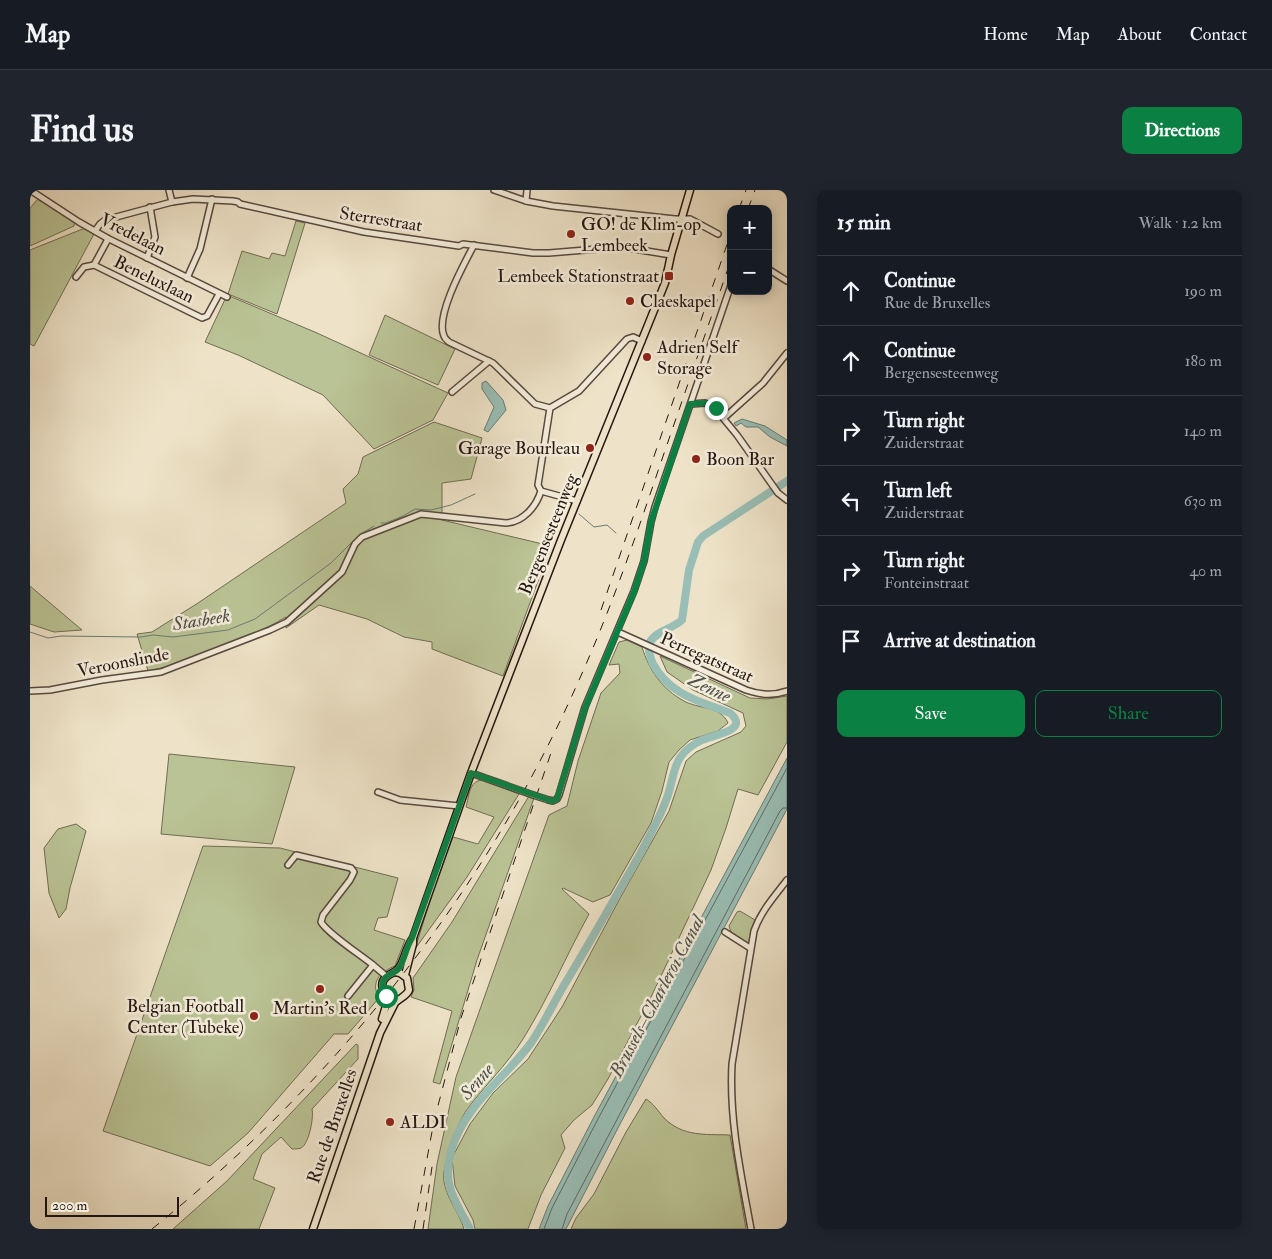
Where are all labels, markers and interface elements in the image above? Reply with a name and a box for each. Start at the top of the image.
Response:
text: Map [25,19,70,50]
text: Home [983,23,1028,46]
text: Map [1056,23,1090,46]
text: About [1118,23,1162,46]
text: Contact [1190,23,1247,46]
button: Directions [1122,107,1242,154]
text: Find us [30,108,134,152]
street label: Sterrestraat [338,202,424,237]
map controls [727,205,772,295]
button: + [727,205,772,250]
street label: Vredelaan [96,208,169,261]
text: 15 min [837,209,891,236]
place label: GO! de Klim-op Lembeek [581,213,701,257]
text: Walk · 1.2 km [1139,213,1222,233]
marker: GO! de Klim-op Lembeek [565,228,577,240]
street label: Beneluxlaan [110,250,198,309]
button: − [727,250,772,295]
place label: Lembeek Stationstraat [497,265,659,288]
text: Continue [884,269,955,293]
marker: Lembeek Stationstraat [663,270,675,282]
icon: ahead [837,277,865,305]
text: 190 m [1184,281,1222,301]
place label: Claeskapel [640,290,716,313]
text: Rue de Bruxelles [884,293,990,313]
marker: Claeskapel [624,295,636,307]
place label: Adrien Self Storage [656,336,740,380]
text: Continue [884,339,955,363]
icon: ahead [837,347,865,375]
marker: Adrien Self Storage [641,351,653,363]
text: 180 m [1185,351,1222,371]
text: Bergensesteenweg [884,363,998,383]
route end [705,397,728,420]
text: Turn right [884,409,964,433]
icon: right [837,417,865,445]
text: 140 m [1184,421,1222,441]
text: Zuiderstraat [884,433,964,453]
place label: Garage Bourleau [458,437,580,460]
marker: Garage Bourleau [584,442,596,454]
place label: Boon Bar [706,448,774,471]
marker: Boon Bar [690,453,702,465]
street label: Bergensesteenweg [514,469,584,598]
text: Turn left [884,479,952,503]
icon: left [837,487,865,515]
text: 630 m [1184,491,1222,511]
text: Zuiderstraat [884,503,964,523]
text: Turn right [884,549,964,573]
icon: right [837,557,865,585]
text: 40 m [1189,561,1222,581]
text: Fonteinstraat [884,573,969,593]
water label: Stasbeek [170,604,232,637]
street label: Perregatstraat [656,627,757,688]
icon: arrive [837,627,865,655]
text: Arrive at destination [884,629,1036,653]
street label: Veroonslinde [75,642,171,683]
water label: Zenne [684,667,735,708]
button: Save [837,690,1025,737]
button: Share [1035,690,1222,737]
water label: Brussels–Charleroi Canal [604,910,710,1082]
marker: Martin's Red [314,983,326,995]
route start [375,985,398,1008]
place label: Belgian Football Center (Tubeke) [126,995,244,1039]
place label: Martin's Red [273,997,367,1020]
marker: Belgian Football Center (Tubeke) [248,1010,260,1022]
water label: Senne [454,1058,500,1106]
street label: Rue de Bruxelles [302,1066,363,1186]
place label: ALDI [399,1111,446,1134]
marker: ALDI [384,1116,396,1128]
scale bar [45,1194,179,1217]
text: 200 m [52,1197,87,1214]

